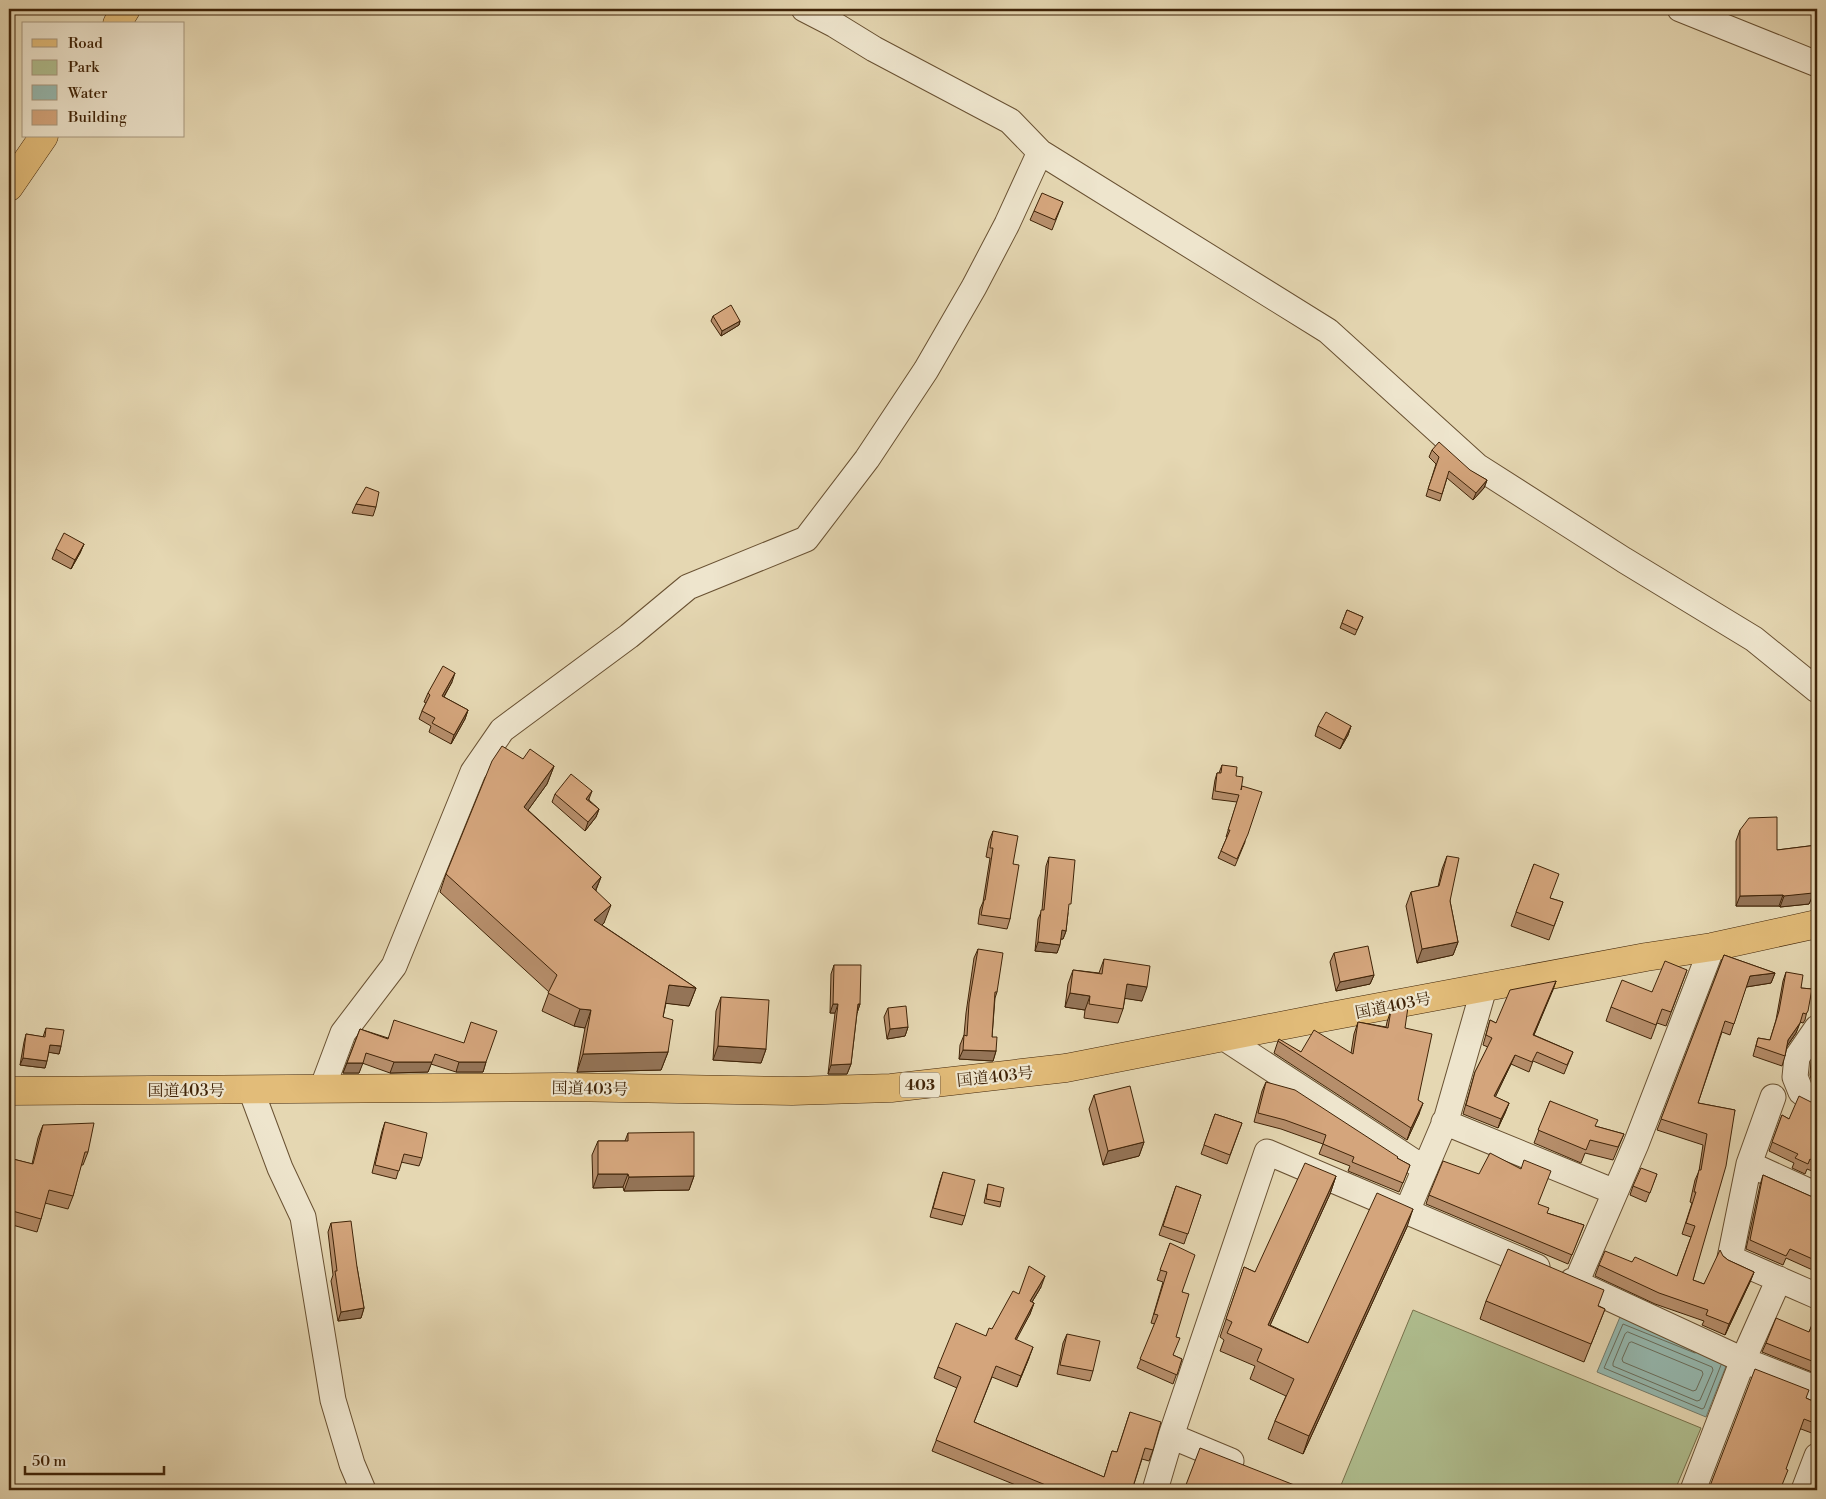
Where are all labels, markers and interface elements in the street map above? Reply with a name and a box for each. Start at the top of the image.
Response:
legend [22,22,185,138]
text: Road [68,34,103,53]
text: Park [68,58,100,77]
text: Water [67,84,108,103]
text: Building [67,108,127,127]
street label: 国道403号 [1354,989,1433,1023]
street label: 国道403号 [956,1063,1034,1091]
road number: 403 [900,1072,940,1098]
street label: 国道403号 [551,1078,629,1100]
street label: 国道403号 [148,1081,224,1101]
scale bar [25,1444,164,1476]
text: 50 m [32,1452,66,1471]

